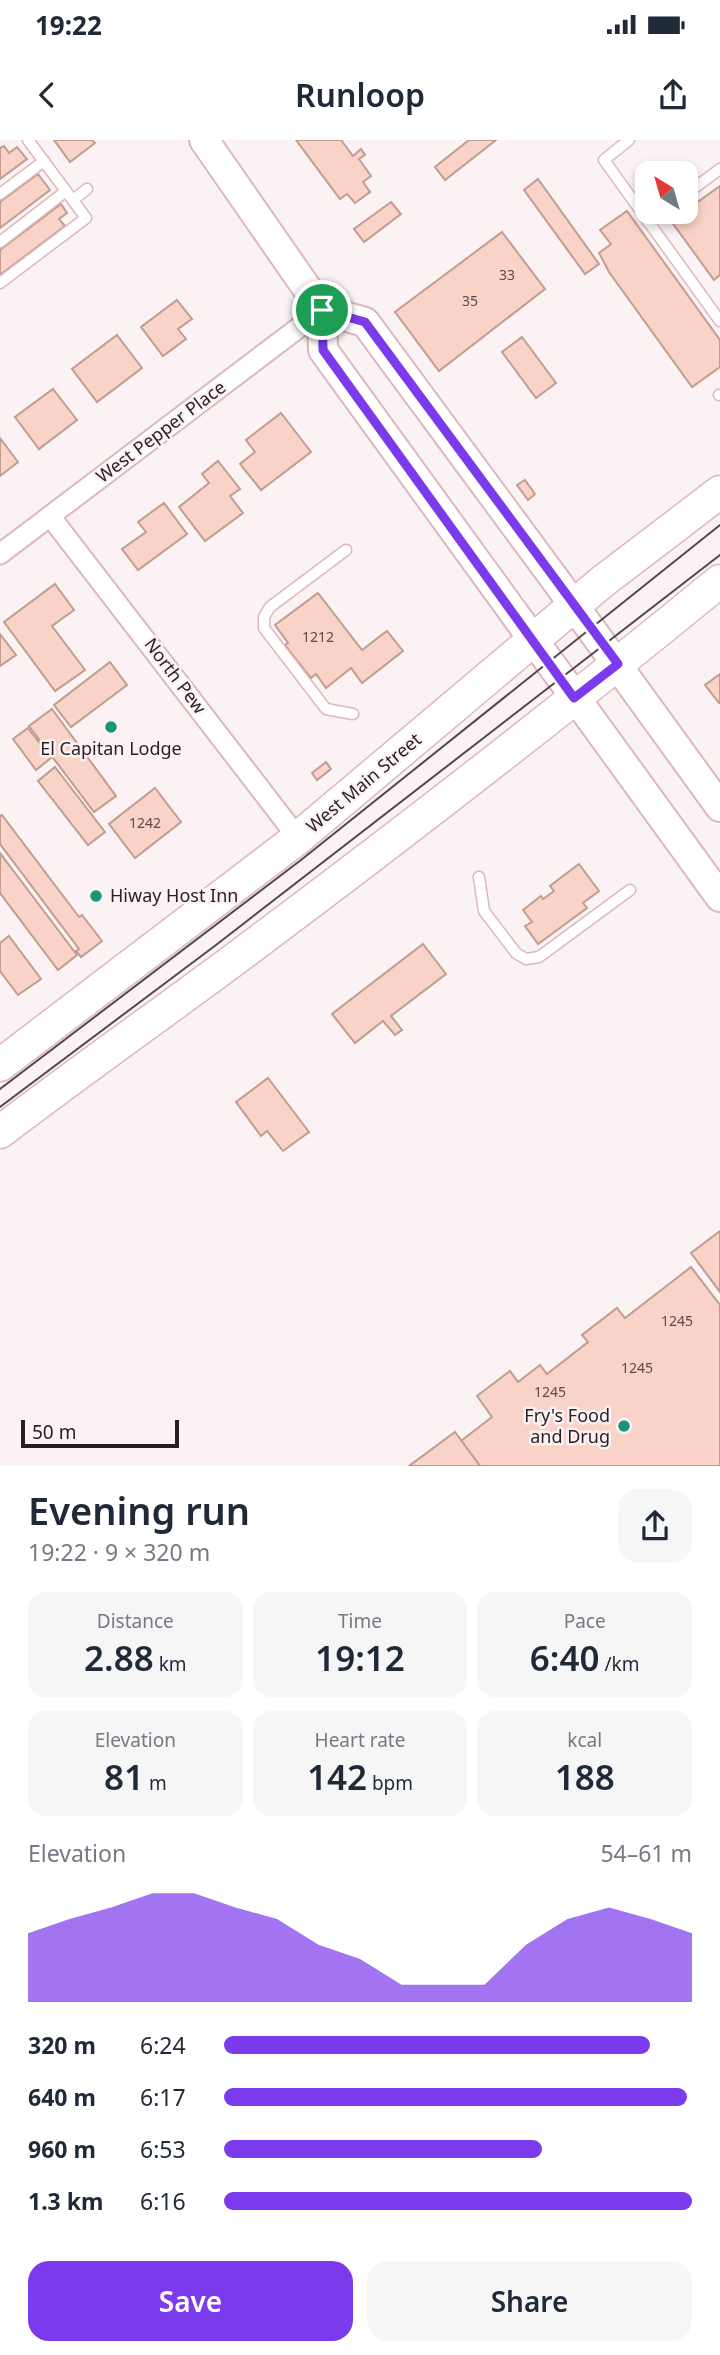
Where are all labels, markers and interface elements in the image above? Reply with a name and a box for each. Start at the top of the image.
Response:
text: 19:22 [35,7,102,43]
text: Runloop [295,73,425,116]
icon: back [28,76,66,114]
icon: share [654,76,692,114]
north arrow [635,161,698,224]
map controls [635,161,698,224]
house number: 33 [499,265,515,284]
pin [292,280,352,340]
icon: arrive [303,291,341,329]
house number: 35 [462,291,478,310]
street label: West Pepper Place [91,375,230,488]
house number: 1212 [302,627,334,646]
street label: North Pew [139,633,212,718]
marker: El Capitan Lodge [103,719,119,735]
street label: West Main Street [301,727,426,838]
place label: El Capitan Lodge [40,736,182,760]
house number: 1242 [129,813,161,832]
place label: Hiway Host Inn [110,883,238,907]
marker: Hiway Host Inn [88,888,104,904]
house number: 1245 [661,1311,693,1330]
house number: 1245 [621,1358,653,1377]
house number: 1245 [534,1382,566,1401]
place label: Fry's Food and Drug [524,1403,610,1448]
scale bar [21,1417,178,1449]
marker: Fry's Food and Drug [616,1418,632,1434]
text: 50 m [32,1419,76,1445]
text: Evening run [28,1484,250,1536]
button: share [618,1489,692,1563]
text: 19:22 · 9 × 320 m [28,1536,210,1568]
text: Distance [97,1608,174,1634]
text: Time [338,1608,382,1634]
text: Pace [564,1608,606,1634]
text: 2.88 [84,1634,154,1681]
text: 19:12 [315,1634,405,1681]
text: 6:40 [530,1634,600,1681]
text: km [154,1651,187,1677]
text: /km [600,1651,639,1677]
text: Elevation [95,1727,176,1753]
text: Heart rate [315,1727,405,1753]
text: kcal [567,1727,602,1753]
text: 81 [104,1753,144,1800]
text: 142 [307,1753,367,1800]
text: 188 [555,1753,615,1800]
text: m [144,1770,167,1796]
text: bpm [367,1770,413,1796]
text: Elevation [28,1837,126,1869]
text: 54–61 m [600,1837,692,1869]
text: 320 m [28,2029,96,2061]
text: 6:24 [140,2029,186,2061]
text: 640 m [28,2081,96,2113]
text: 6:17 [140,2081,186,2113]
text: 960 m [28,2133,96,2165]
text: 6:53 [140,2133,186,2165]
text: 1.3 km [28,2185,103,2217]
text: 6:16 [140,2185,186,2217]
button: Save [28,2261,353,2341]
button: Share [367,2261,692,2341]

